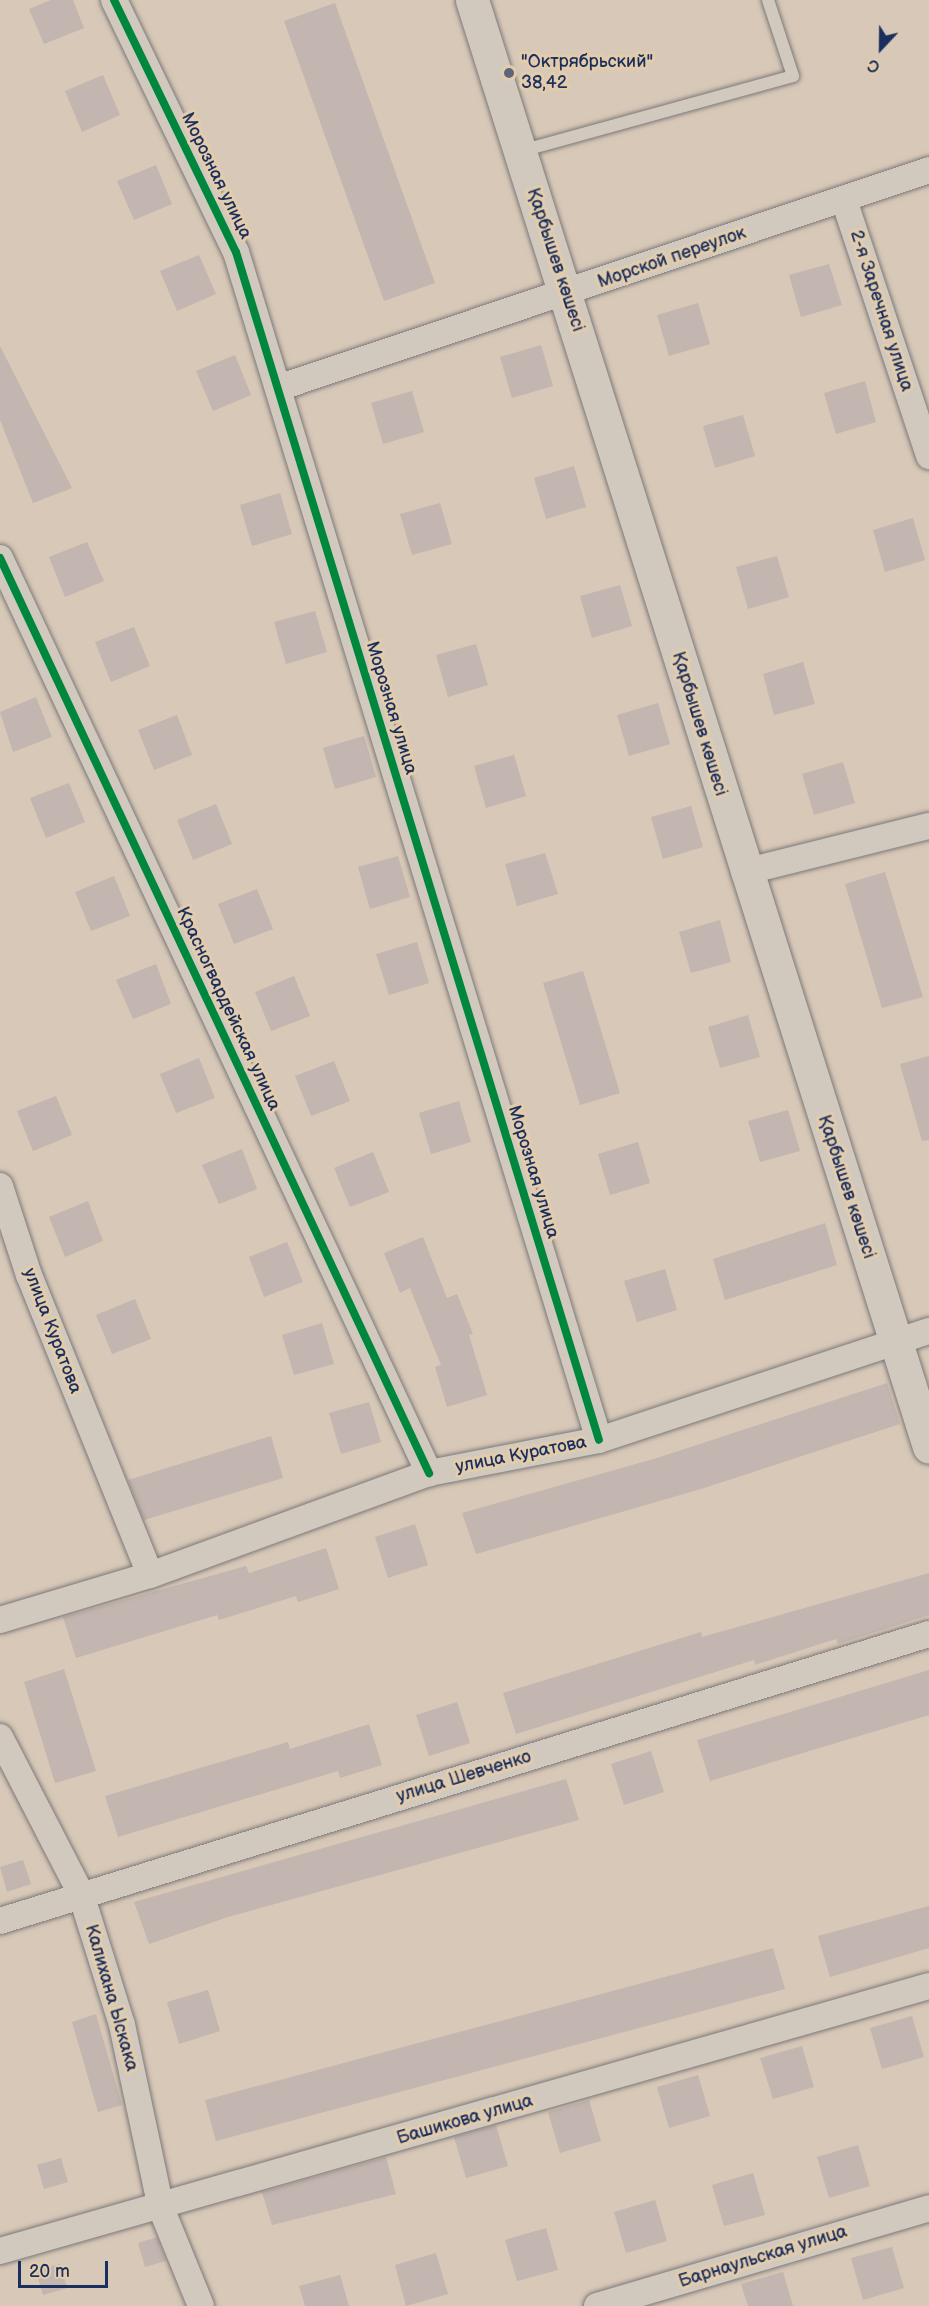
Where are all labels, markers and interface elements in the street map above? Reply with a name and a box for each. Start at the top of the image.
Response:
north arrow [851,18,911,78]
place label: "Октрябрьский" 38,42 [521,52,653,94]
text: С [865,54,883,76]
marker: "Октрябрьский" 38,42 [502,66,516,80]
street label: Морозная улица [176,109,256,243]
street label: Қарбышев көшесі [522,186,588,334]
street label: Морской переулок [595,222,749,294]
street label: 2-я Заречная улица [845,228,917,394]
street label: Морозная улица [361,639,421,777]
street label: Қарбышев көшесі [667,649,731,799]
street label: Красногвардейская улица [171,904,285,1114]
street label: Морозная улица [503,1103,563,1241]
street label: Қарбышев көшесі [813,1113,879,1261]
street label: улица Куратова [18,1265,86,1397]
street label: улица Куратова [454,1432,588,1478]
street label: улица Шевченко [394,1746,534,1808]
street label: Калихана Ыскака [80,1922,142,2074]
street label: Башикова улица [395,2090,535,2150]
street label: Барнаульская улица [676,2221,850,2293]
scale bar [21,2249,111,2287]
text: 20 m [29,2261,70,2282]

